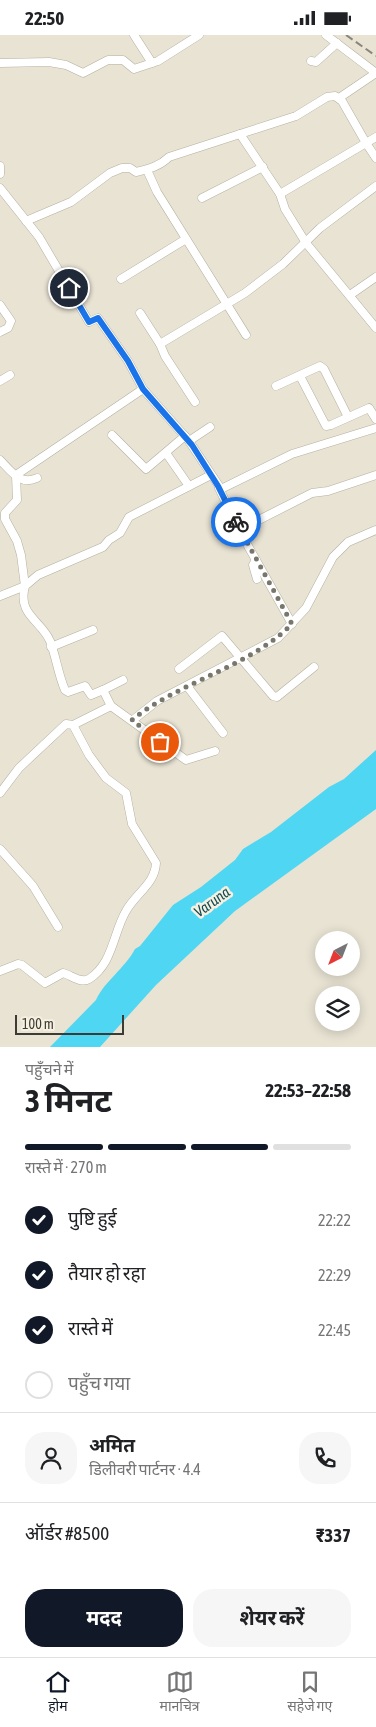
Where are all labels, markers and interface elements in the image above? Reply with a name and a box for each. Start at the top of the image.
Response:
text: 22:50 [25,7,64,29]
pin [48,267,90,309]
icon: home [55,274,83,302]
courier [211,497,261,547]
icon: bike [222,508,250,536]
pin [139,721,181,763]
icon: bag [146,728,174,756]
water label: Varuna [191,883,233,920]
north arrow [315,931,360,976]
map controls [315,931,360,1031]
button: layers [315,986,360,1031]
scale bar [15,1012,124,1035]
text: 100 m [22,1016,54,1032]
text: पहुँचने में [25,1060,73,1078]
text: 22:53–22:58 [265,1079,351,1101]
text: 3 मिनट [25,1082,112,1119]
text: रास्ते में · 270 m [25,1158,107,1176]
icon: check [25,1206,53,1234]
text: पुष्टि हुई [68,1207,117,1229]
text: 22:22 [318,1211,351,1229]
icon: check [25,1261,53,1289]
text: तैयार हो रहा [68,1262,146,1284]
text: 22:29 [318,1266,351,1284]
icon: check [25,1316,53,1344]
text: रास्ते में [68,1317,113,1339]
text: 22:45 [318,1321,351,1339]
text: पहुँच गया [68,1372,130,1394]
button: person [25,1432,77,1484]
button: phone [299,1432,351,1484]
text: अमित [89,1434,135,1456]
text: डिलीवरी पार्टनर · 4.4 [89,1460,201,1478]
text: ऑर्डर #8500 [25,1522,109,1544]
text: ₹337 [316,1524,351,1546]
button: मदद [25,1589,183,1647]
button: शेयर करें [193,1589,351,1647]
tab: होम [44,1668,72,1717]
tab: मानचित्र [160,1668,200,1717]
tab: सहेजे गए [287,1668,332,1717]

